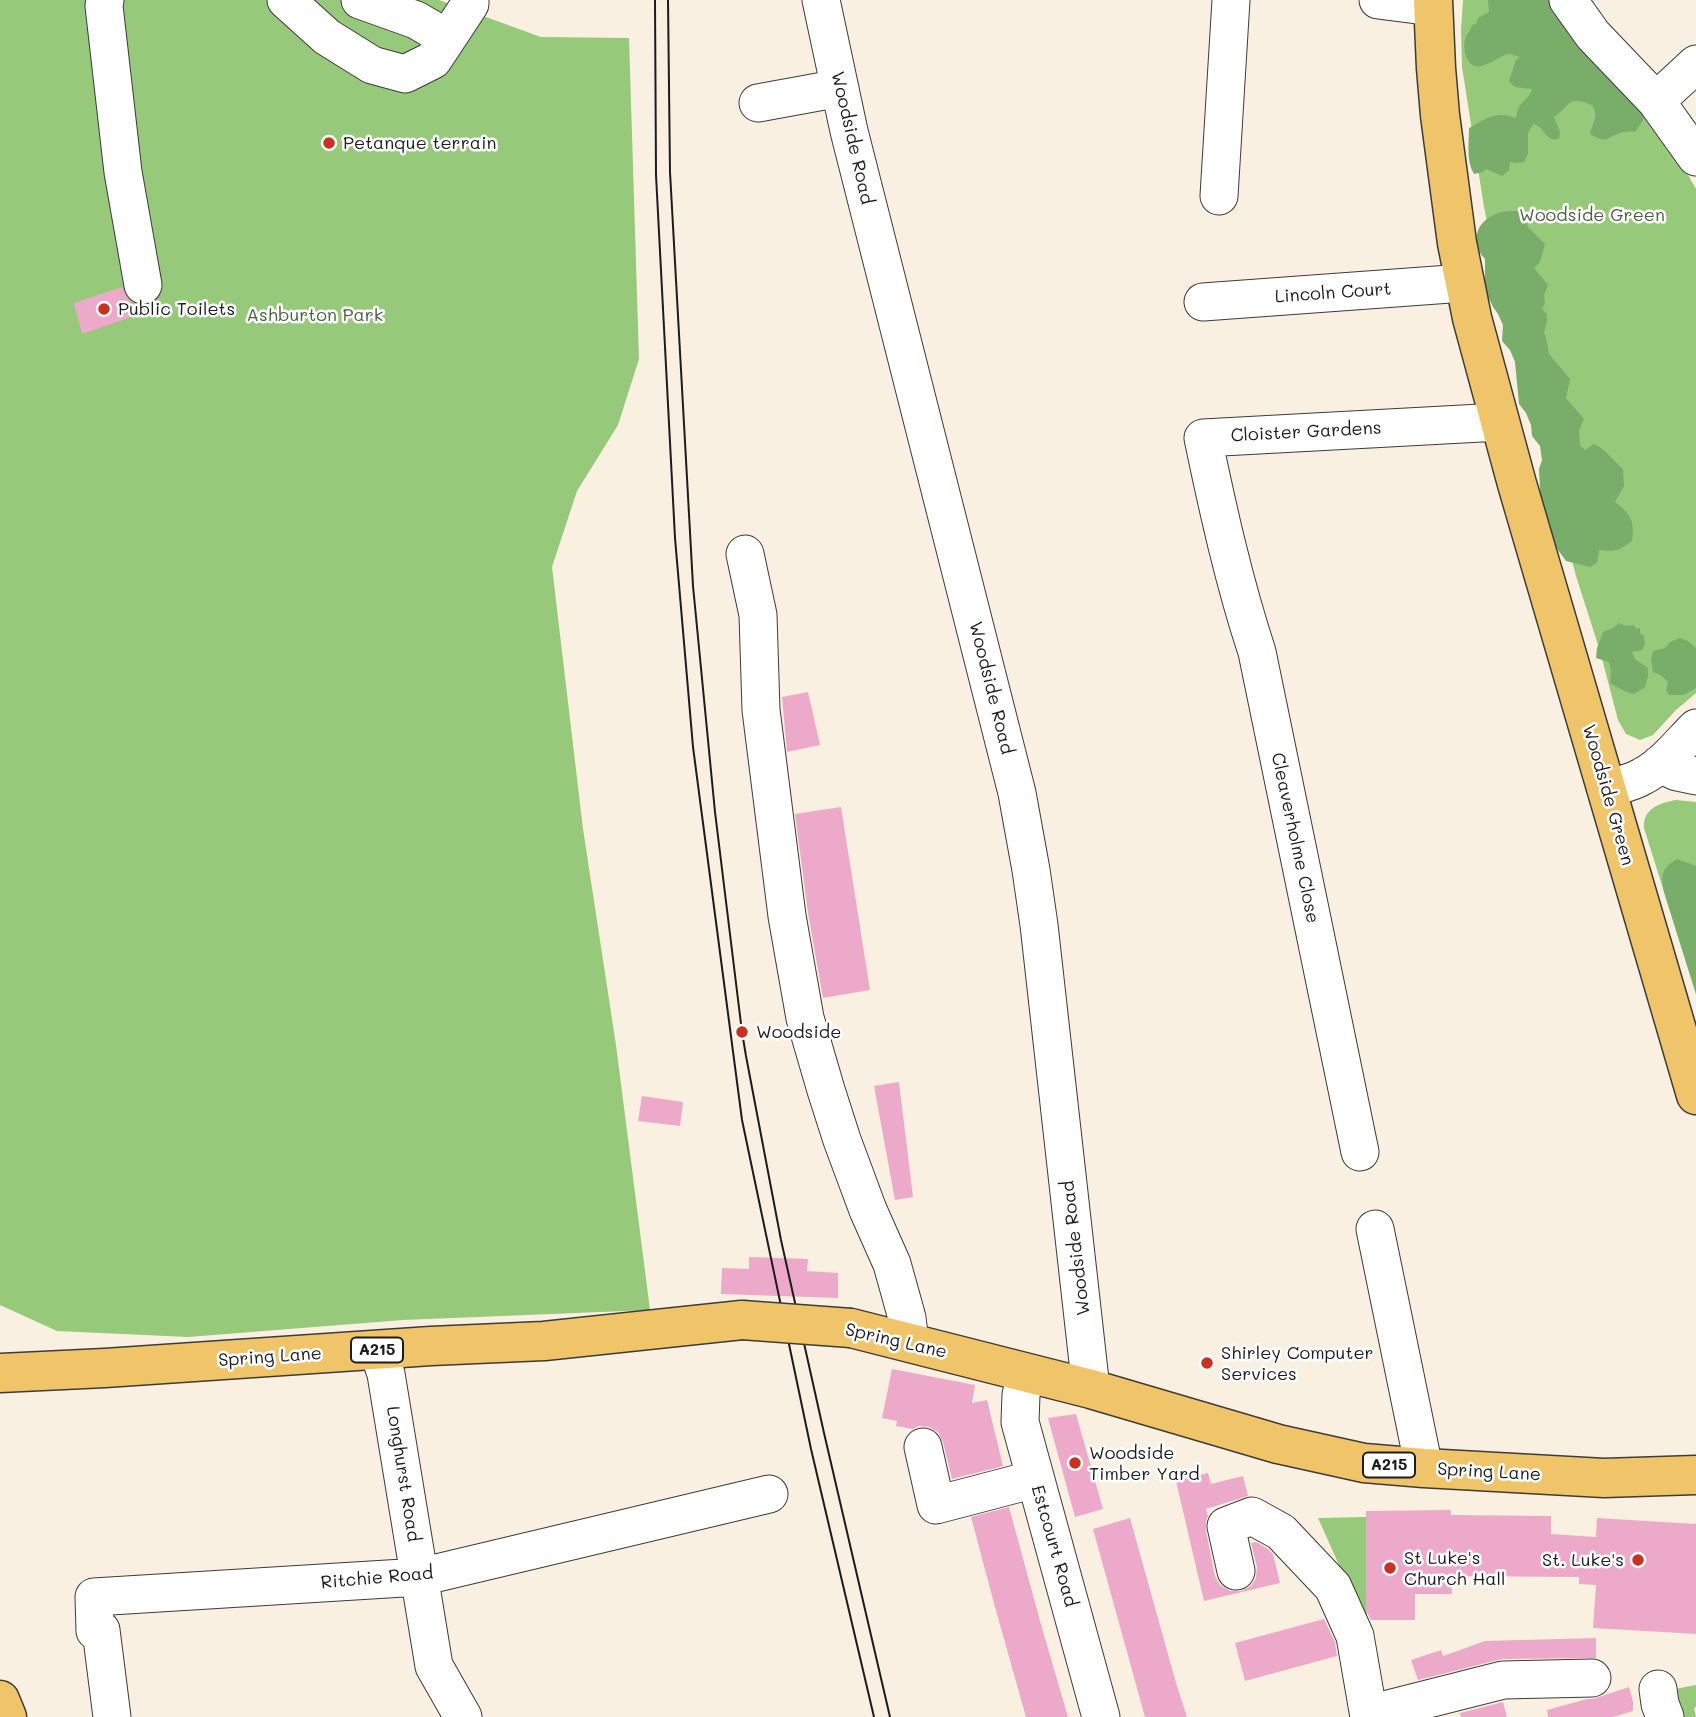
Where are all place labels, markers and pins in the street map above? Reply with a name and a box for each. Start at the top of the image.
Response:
place label: Petanque terrain [343,132,496,154]
marker: Petanque terrain [321,135,337,151]
place label: Public Toilets [118,298,235,320]
marker: Public Toilets [96,301,112,317]
place label: Woodside [756,1021,841,1043]
marker: Woodside [734,1024,750,1040]
place label: Shirley Computer Services [1221,1342,1374,1384]
marker: Shirley Computer Services [1199,1355,1215,1371]
place label: Woodside Timber Yard [1089,1442,1200,1484]
marker: Woodside Timber Yard [1067,1455,1083,1471]
place label: St Luke's Church Hall [1404,1547,1505,1590]
place label: St. Luke's [1542,1549,1624,1571]
marker: St. Luke's [1630,1552,1646,1568]
marker: St Luke's Church Hall [1382,1560,1398,1576]

